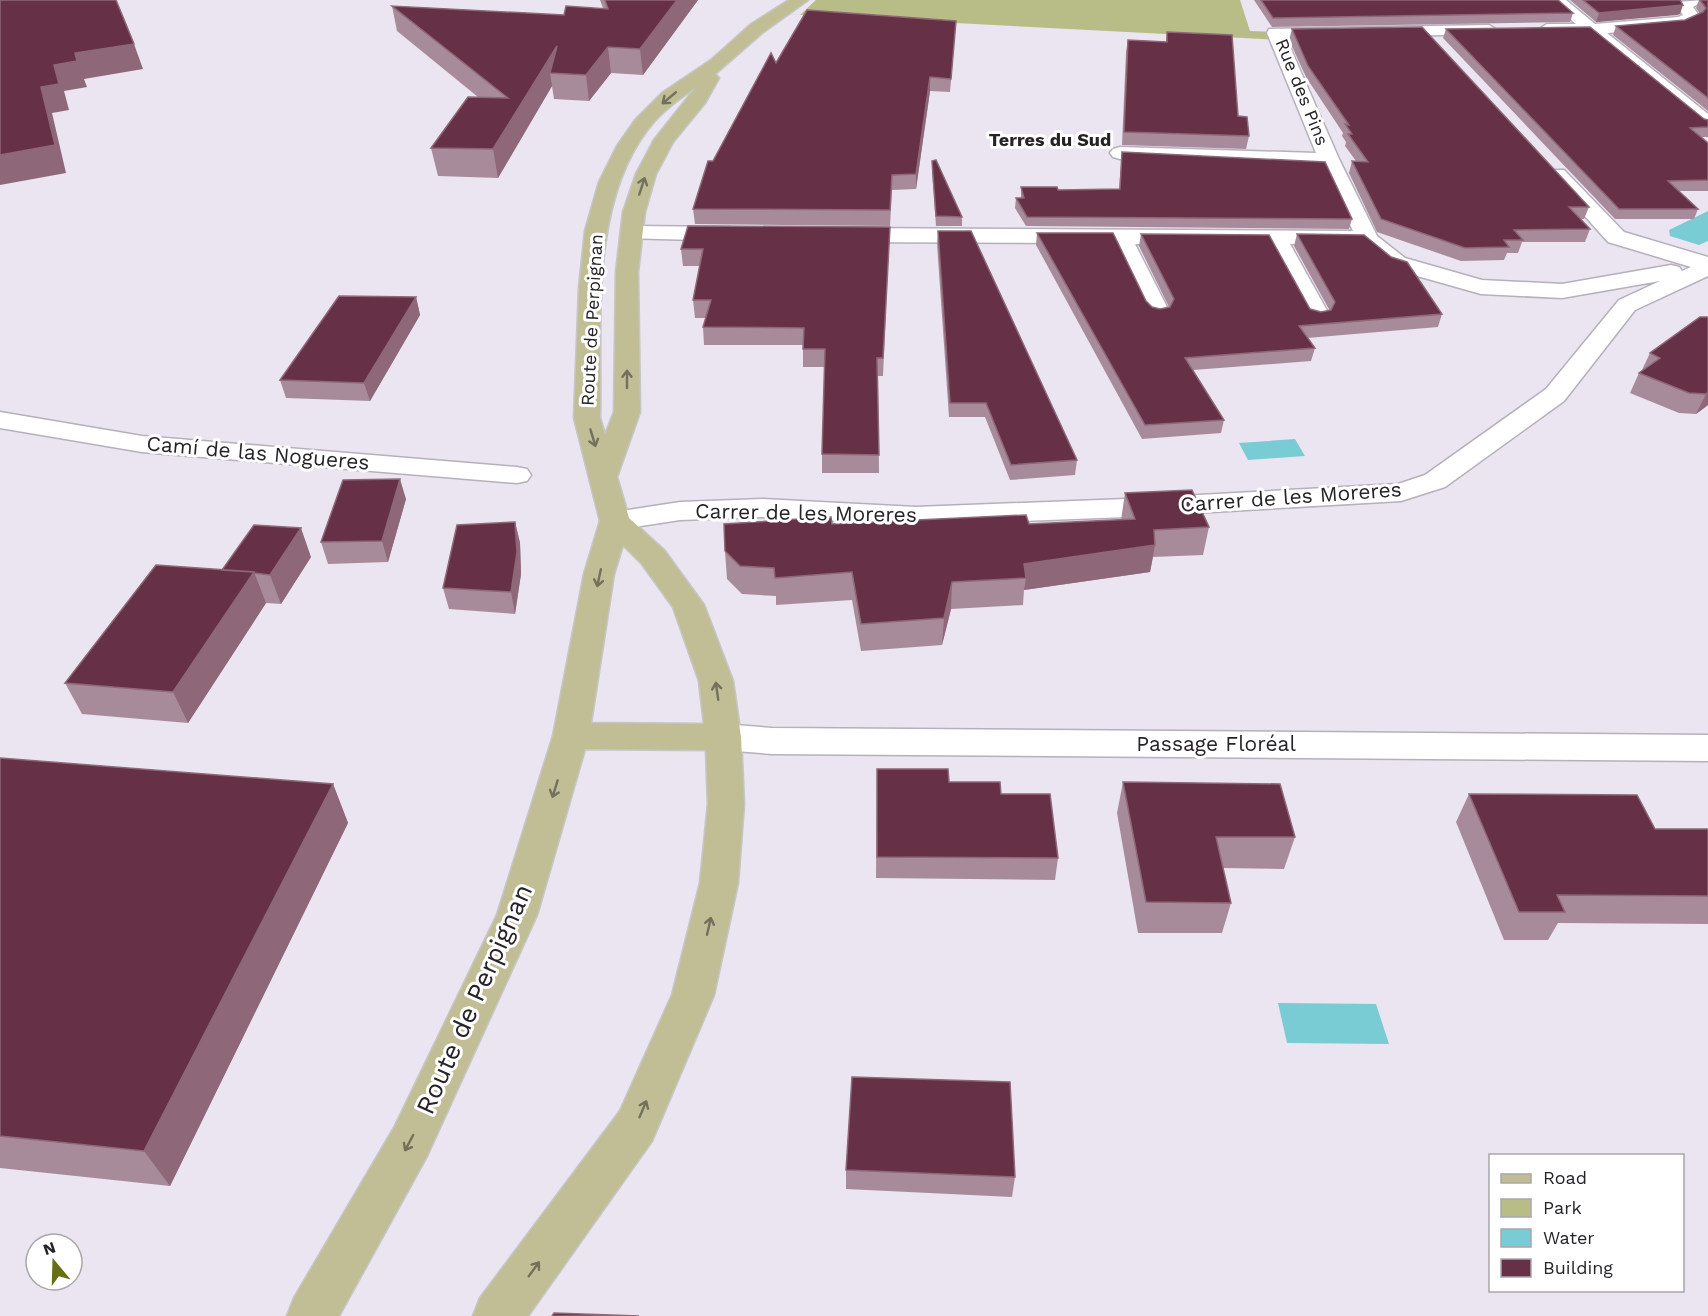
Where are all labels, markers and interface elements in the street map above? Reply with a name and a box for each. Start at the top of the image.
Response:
street label: Rue des Pins [1272,35,1333,148]
one-way arrow [662,91,677,105]
district label: Terres du Sud [989,129,1111,150]
one-way arrow [638,177,649,196]
street label: Route de Perpignan [577,233,606,406]
one-way arrow [621,370,633,390]
one-way arrow [588,428,599,447]
street label: Camí de las Nogueres [146,430,370,475]
street label: Carrer de les Moreres [1179,476,1402,517]
street label: Carrer de les Moreres [695,498,917,527]
one-way arrow [592,568,604,587]
one-way arrow [712,681,723,701]
street label: Passage Floréal [1136,731,1296,756]
one-way arrow [549,779,560,798]
street label: Route de Perpignan [410,879,538,1119]
one-way arrow [704,917,716,936]
one-way arrow [638,1100,650,1118]
one-way arrow [403,1134,415,1151]
legend [1489,1154,1684,1292]
text: Road [1543,1167,1587,1188]
text: Park [1543,1197,1582,1218]
text: Water [1543,1227,1595,1248]
north arrow [24,1232,84,1292]
text: N [41,1237,58,1259]
text: Building [1543,1257,1613,1278]
one-way arrow [527,1262,540,1278]

